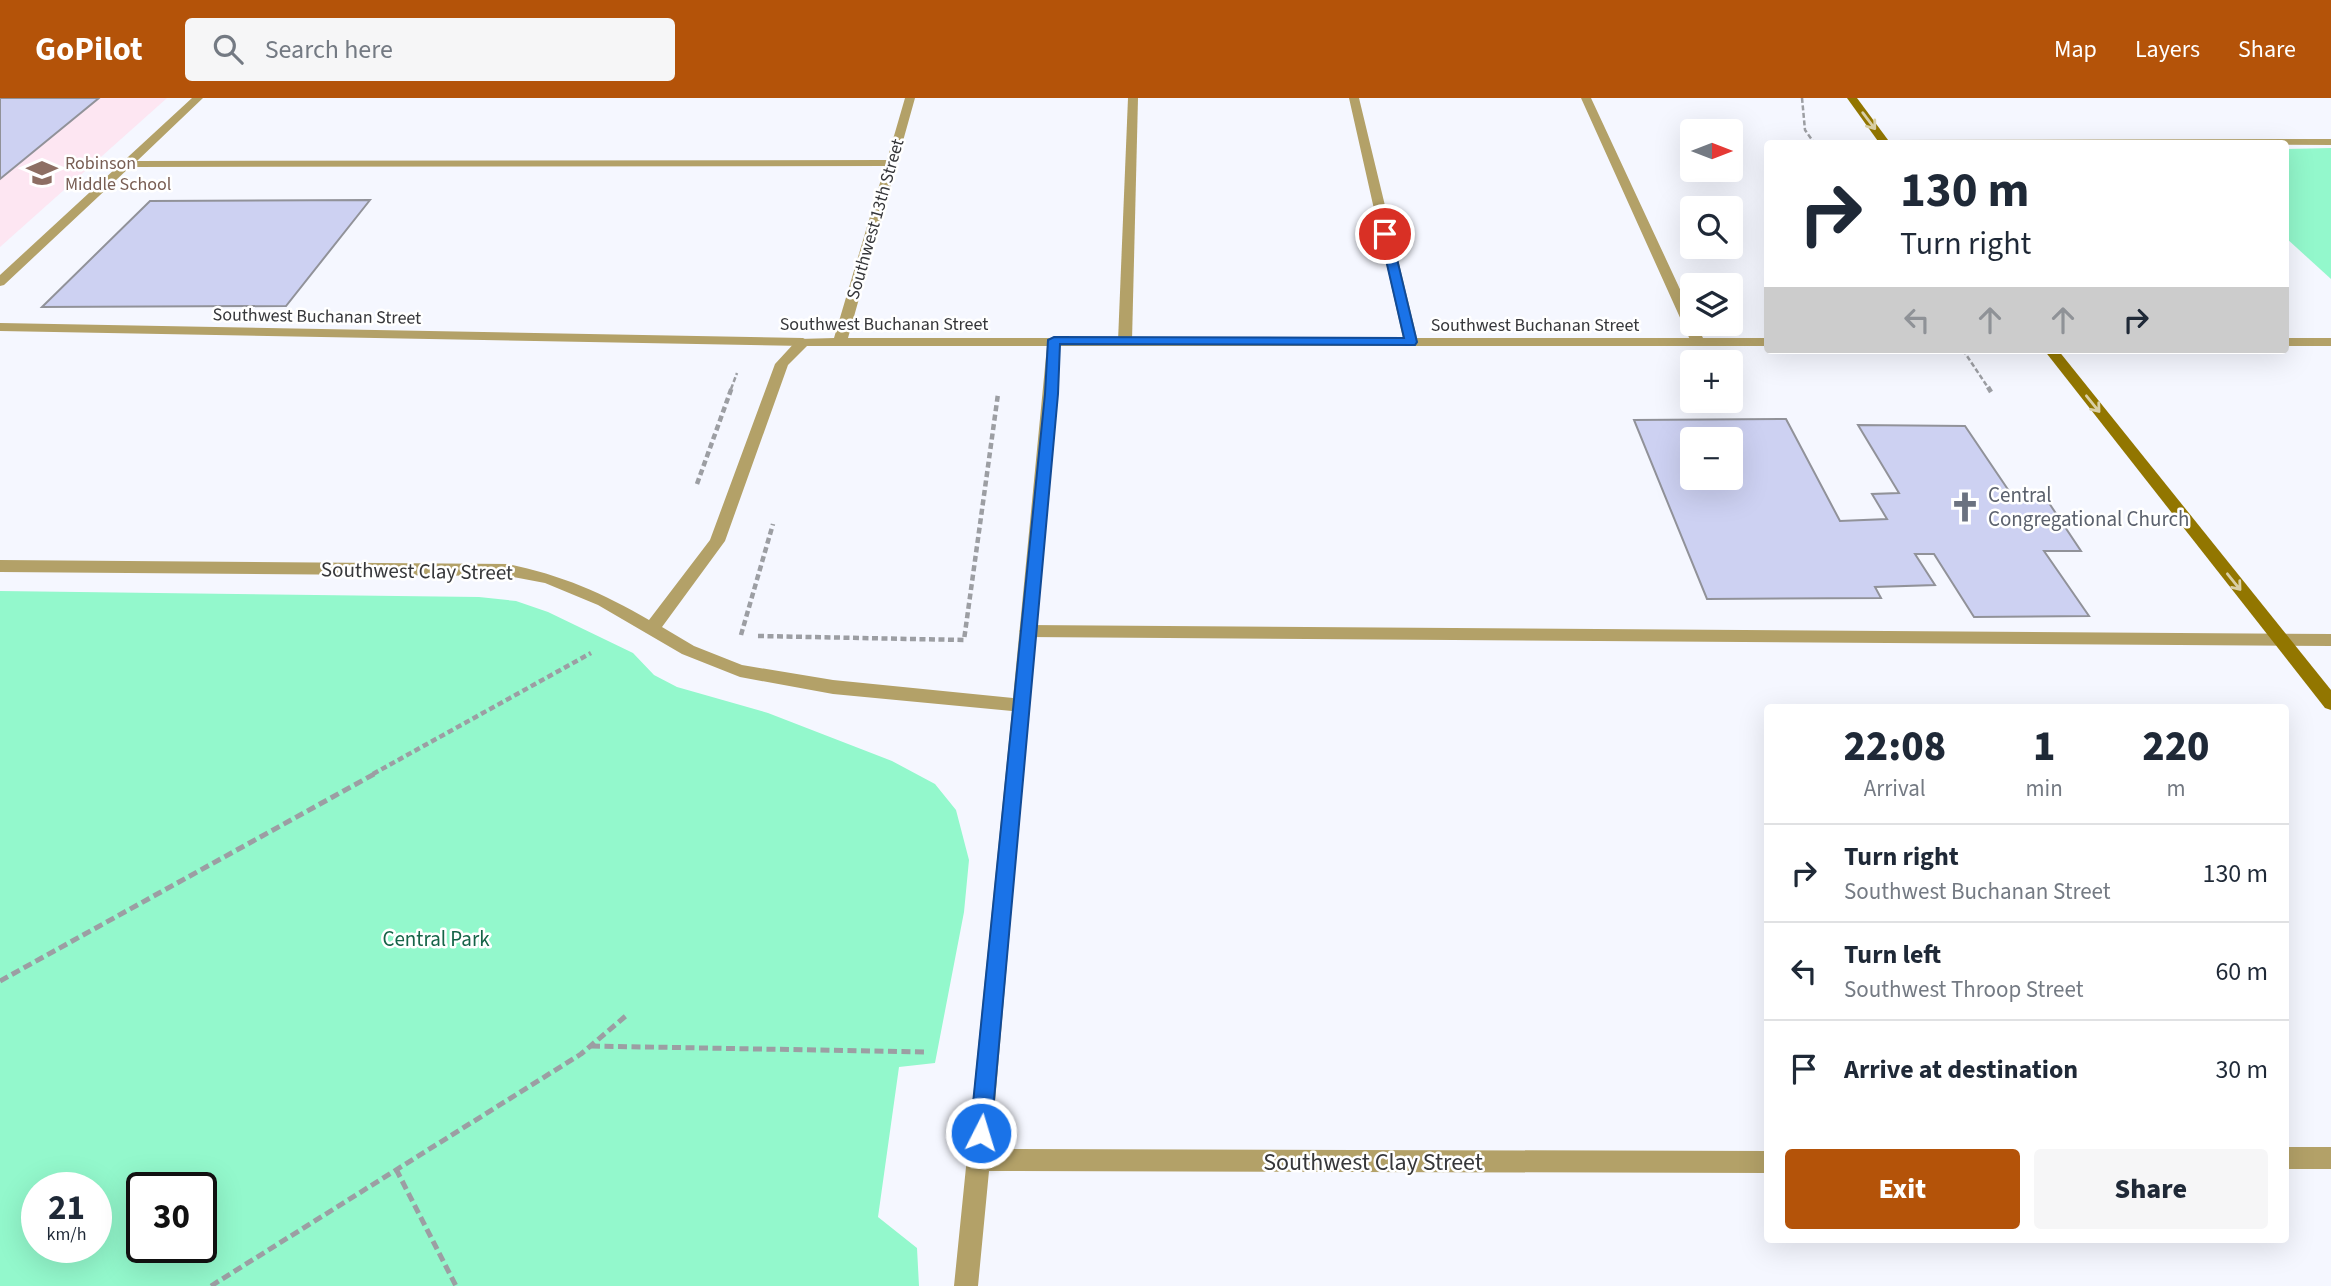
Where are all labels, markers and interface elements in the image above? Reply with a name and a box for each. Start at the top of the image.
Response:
search box [185,18,675,81]
text: GoPilot [35,26,143,73]
icon: search [209,30,247,68]
text: Search here [265,31,393,68]
text: Map [2054,32,2097,67]
text: Layers [2135,32,2200,67]
text: Share [2238,32,2296,67]
one-way arrow [1861,111,1876,130]
north arrow [1680,119,1743,182]
map controls [1680,119,1743,490]
street label: Southwest 13th Street [841,136,910,302]
place label: Robinson Middle School [65,151,171,197]
school or university icon: Robinson Middle School [25,156,59,190]
text: 130 m [1900,156,2029,226]
icon: right [1785,168,1876,259]
button: search [1680,196,1743,259]
pin [1355,204,1415,264]
icon: arrive [1366,215,1404,253]
text: Turn right [1900,221,2031,267]
button: layers [1680,273,1743,336]
icon: left [1898,301,1936,339]
icon: ahead [1971,301,2009,339]
icon: ahead [2044,301,2082,339]
icon: right [2117,301,2155,339]
street label: Southwest Buchanan Street [212,302,422,331]
street label: Southwest Buchanan Street [780,312,988,337]
street label: Southwest Buchanan Street [1431,313,1639,338]
button: + [1680,350,1743,413]
one-way arrow [2085,394,2100,412]
button: − [1680,427,1743,490]
place label: Central Congregational Church [1988,480,2189,534]
church icon: Central Congregational Church [1948,490,1982,524]
street label: Southwest Clay Street [321,554,513,588]
one-way arrow [2227,572,2242,590]
text: 22:08 [1843,717,1946,777]
text: 1 [2033,717,2055,777]
text: 220 [2142,717,2210,777]
text: Arrival [1864,772,1926,805]
text: min [2026,772,2063,805]
text: m [2166,772,2185,805]
text: Turn right [1844,838,1959,875]
icon: right [1785,854,1823,892]
text: 130 m [2202,855,2268,892]
text: Southwest Buchanan Street [1844,875,2111,908]
park label: Central Park [382,924,490,954]
text: Turn left [1844,936,1941,973]
icon: left [1785,952,1823,990]
text: 60 m [2215,953,2268,990]
text: Southwest Throop Street [1844,973,2083,1006]
icon: arrive [1785,1050,1823,1088]
text: Arrive at destination [1844,1051,2078,1088]
text: 30 m [2215,1051,2268,1088]
position arrow [944,1096,1018,1170]
street label: Southwest Clay Street [1263,1145,1483,1180]
button: Exit [1785,1149,2020,1229]
button: Share [2034,1149,2268,1229]
speed limit sign: 30 [126,1172,217,1263]
text: 21 [48,1183,85,1233]
text: km/h [47,1222,86,1247]

